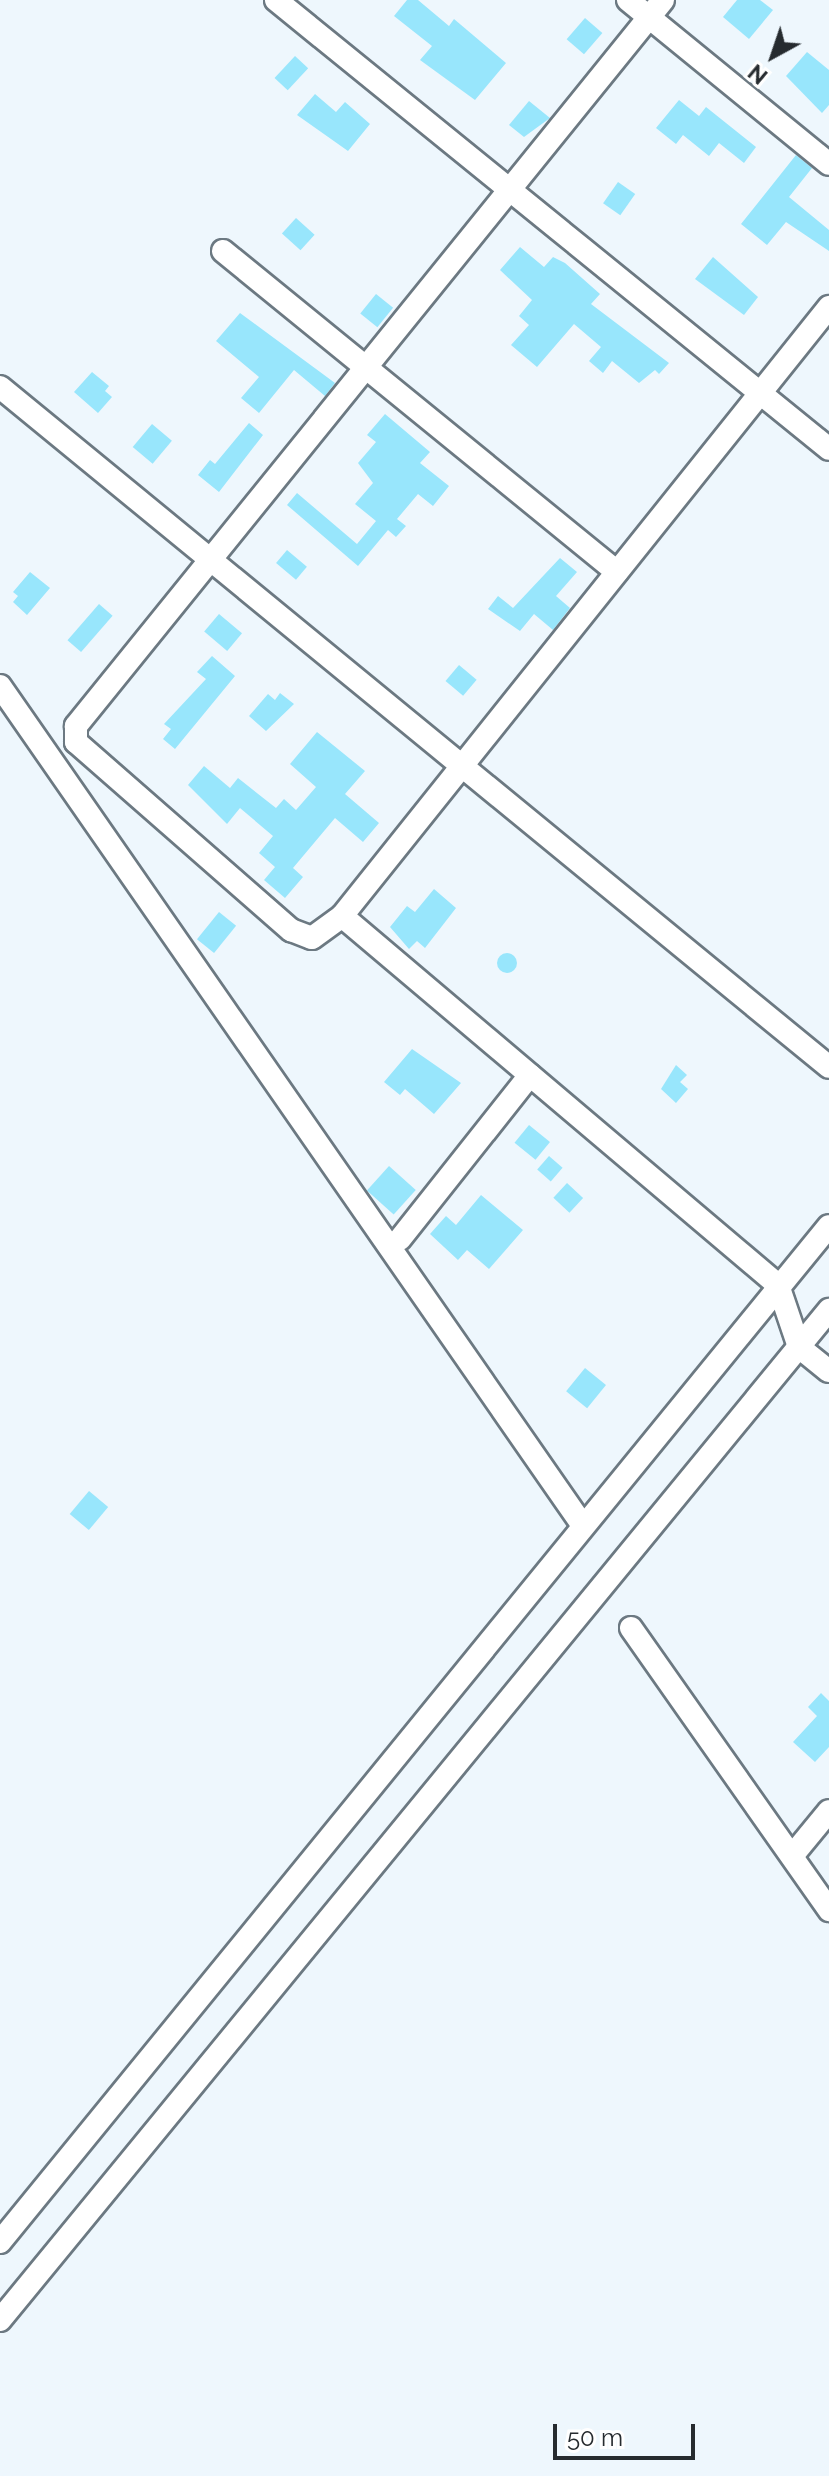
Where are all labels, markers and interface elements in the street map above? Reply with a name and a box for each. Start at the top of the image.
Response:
north arrow [733,16,813,96]
text: N [743,59,772,90]
scale bar [557,2408,699,2458]
text: 50 m [567,2423,623,2452]

